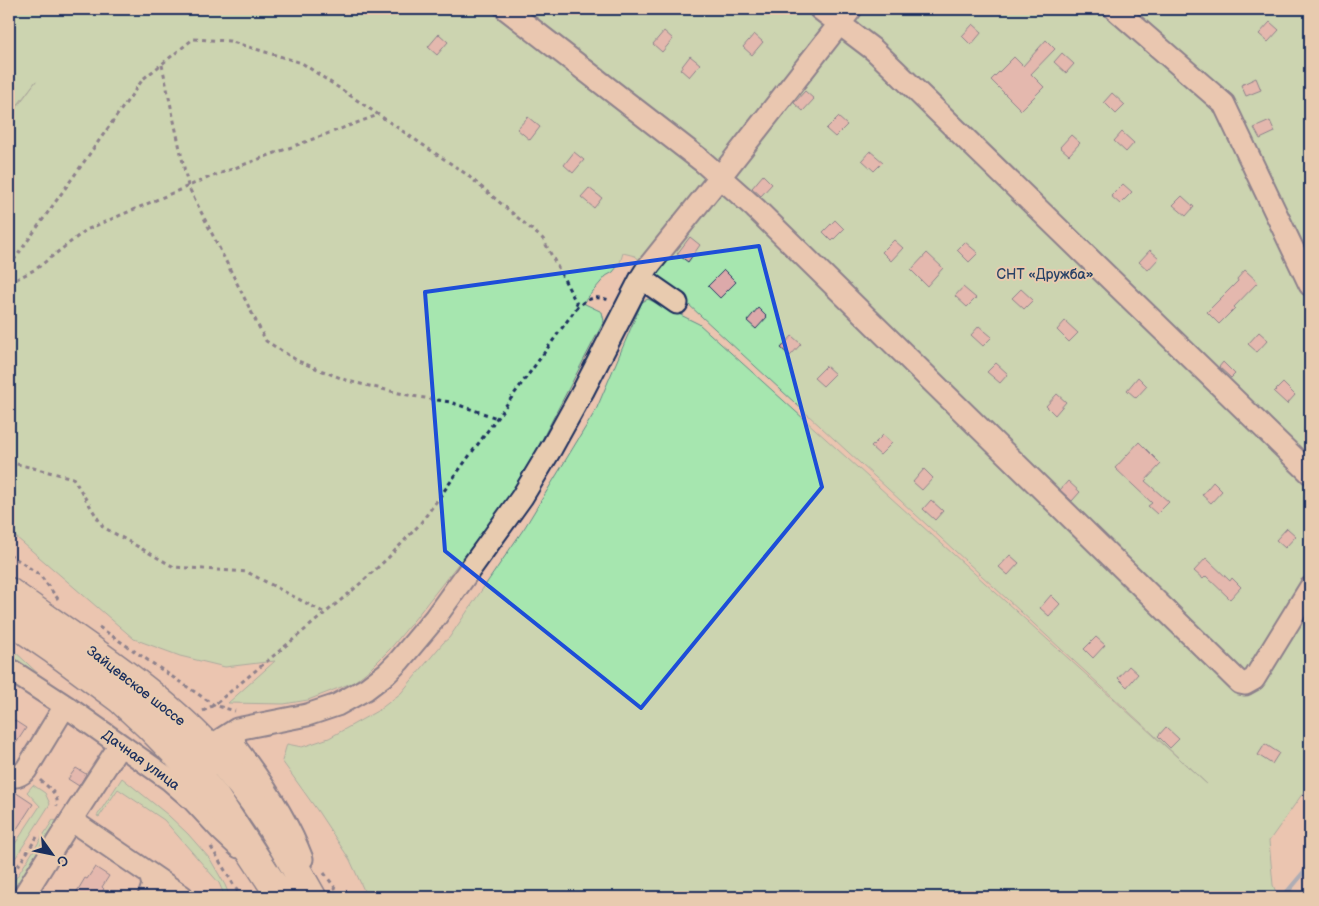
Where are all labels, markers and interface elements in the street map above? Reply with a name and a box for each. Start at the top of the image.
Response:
park label: СНТ «Дружба» [997,266,1094,283]
street label: Зайцевское шоссе [83,642,189,730]
street label: Дачная улица [99,726,184,794]
north arrow [28,828,78,878]
text: С [53,852,72,870]

